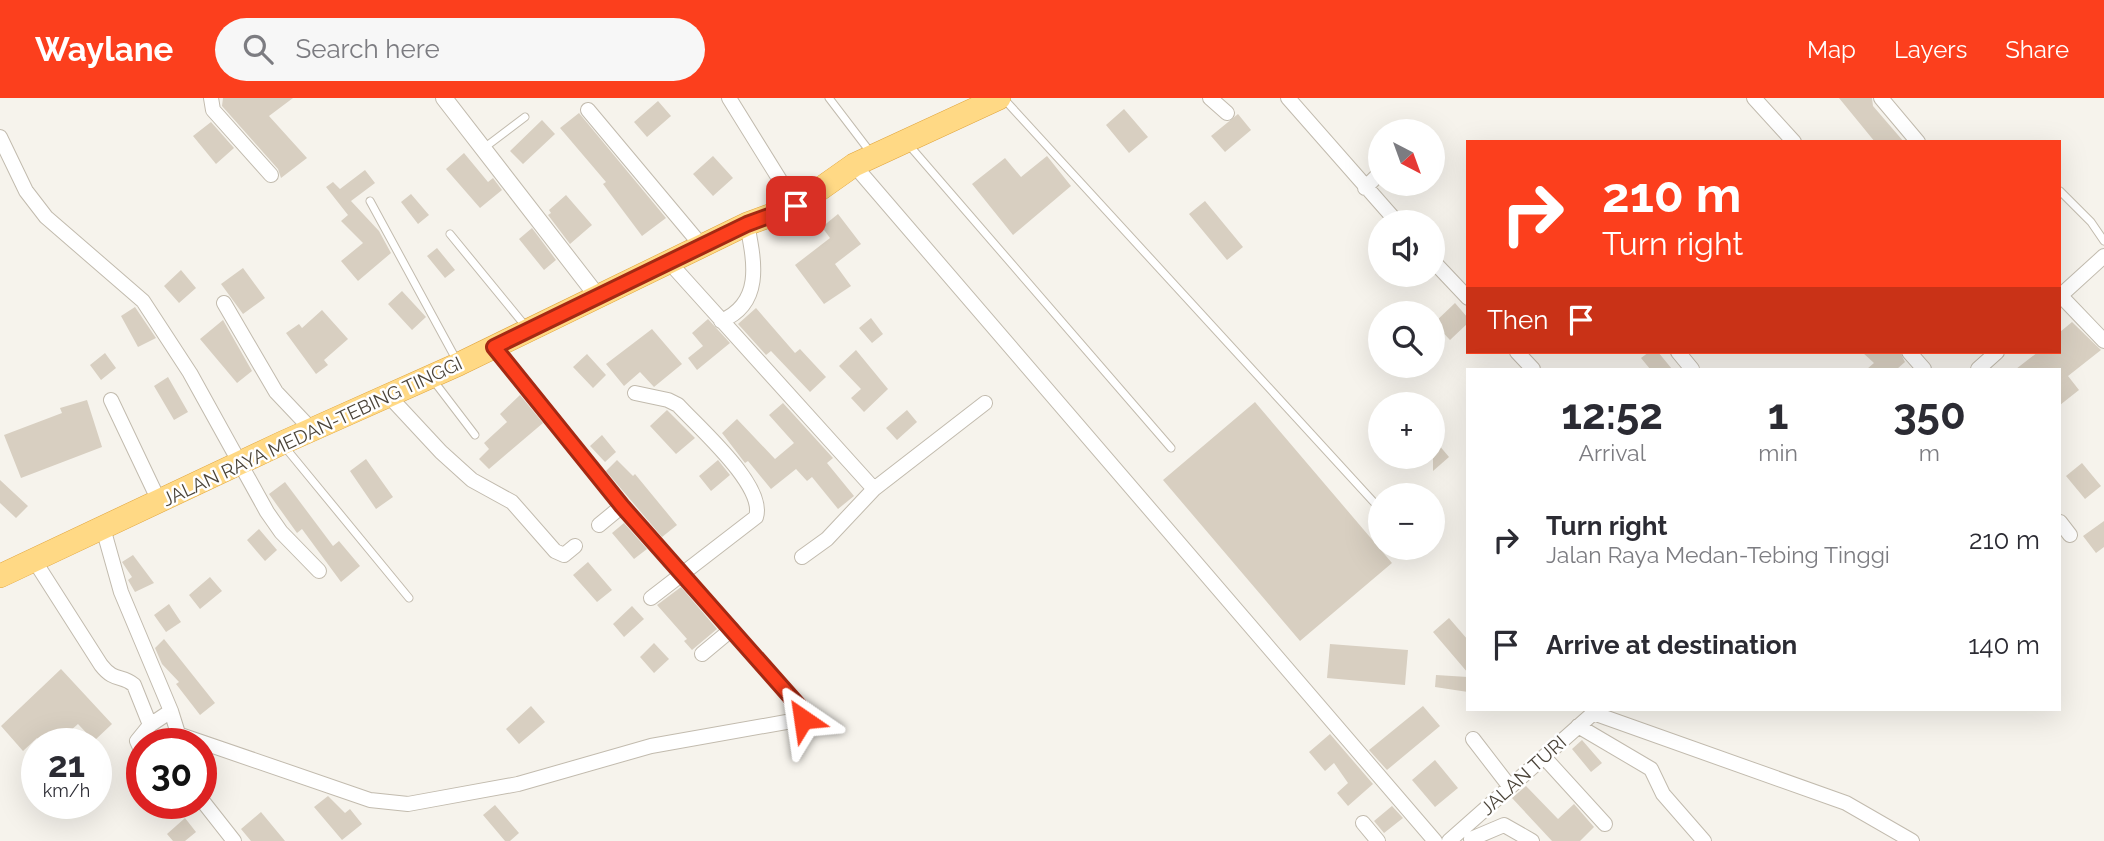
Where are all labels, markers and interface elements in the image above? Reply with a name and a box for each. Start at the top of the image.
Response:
search box [215,18,705,81]
text: Waylane [35,30,173,69]
icon: search [239,30,277,68]
text: Search here [295,34,440,64]
text: Map [1807,35,1856,64]
text: Layers [1894,35,1967,64]
text: Share [2005,35,2069,64]
north arrow [1368,119,1446,196]
map controls [1368,119,1445,560]
text: 210 m [1602,166,1741,223]
icon: right [1487,168,1578,259]
pin [766,176,826,236]
icon: arrive [777,187,815,225]
button: sound [1368,210,1445,287]
text: Turn right [1602,225,1743,262]
button: search [1368,301,1445,378]
icon: arrive [1562,301,1600,339]
text: Then [1487,305,1548,335]
street label: JALAN RAYA MEDAN-TEBING TINGGI [159,352,465,510]
text: 12:52 [1561,390,1663,439]
text: 1 [1768,390,1789,439]
text: 350 [1893,390,1966,439]
button: + [1368,392,1445,469]
text: Arrival [1578,439,1646,466]
text: min [1758,439,1798,466]
text: m [1919,439,1940,466]
button: − [1368,483,1445,560]
text: Turn right [1546,511,1667,541]
icon: right [1487,521,1525,559]
text: 210 m [1969,525,2040,555]
text: Jalan Raya Medan-Tebing Tinggi [1546,541,1890,568]
icon: arrive [1487,626,1525,664]
text: Arrive at destination [1546,630,1797,660]
text: 140 m [1968,630,2040,660]
position arrow [766,682,840,756]
speed limit sign: 30 [126,728,217,819]
street label: JALAN TURI [1476,731,1570,819]
text: 21 [48,744,85,785]
text: km/h [43,780,90,801]

